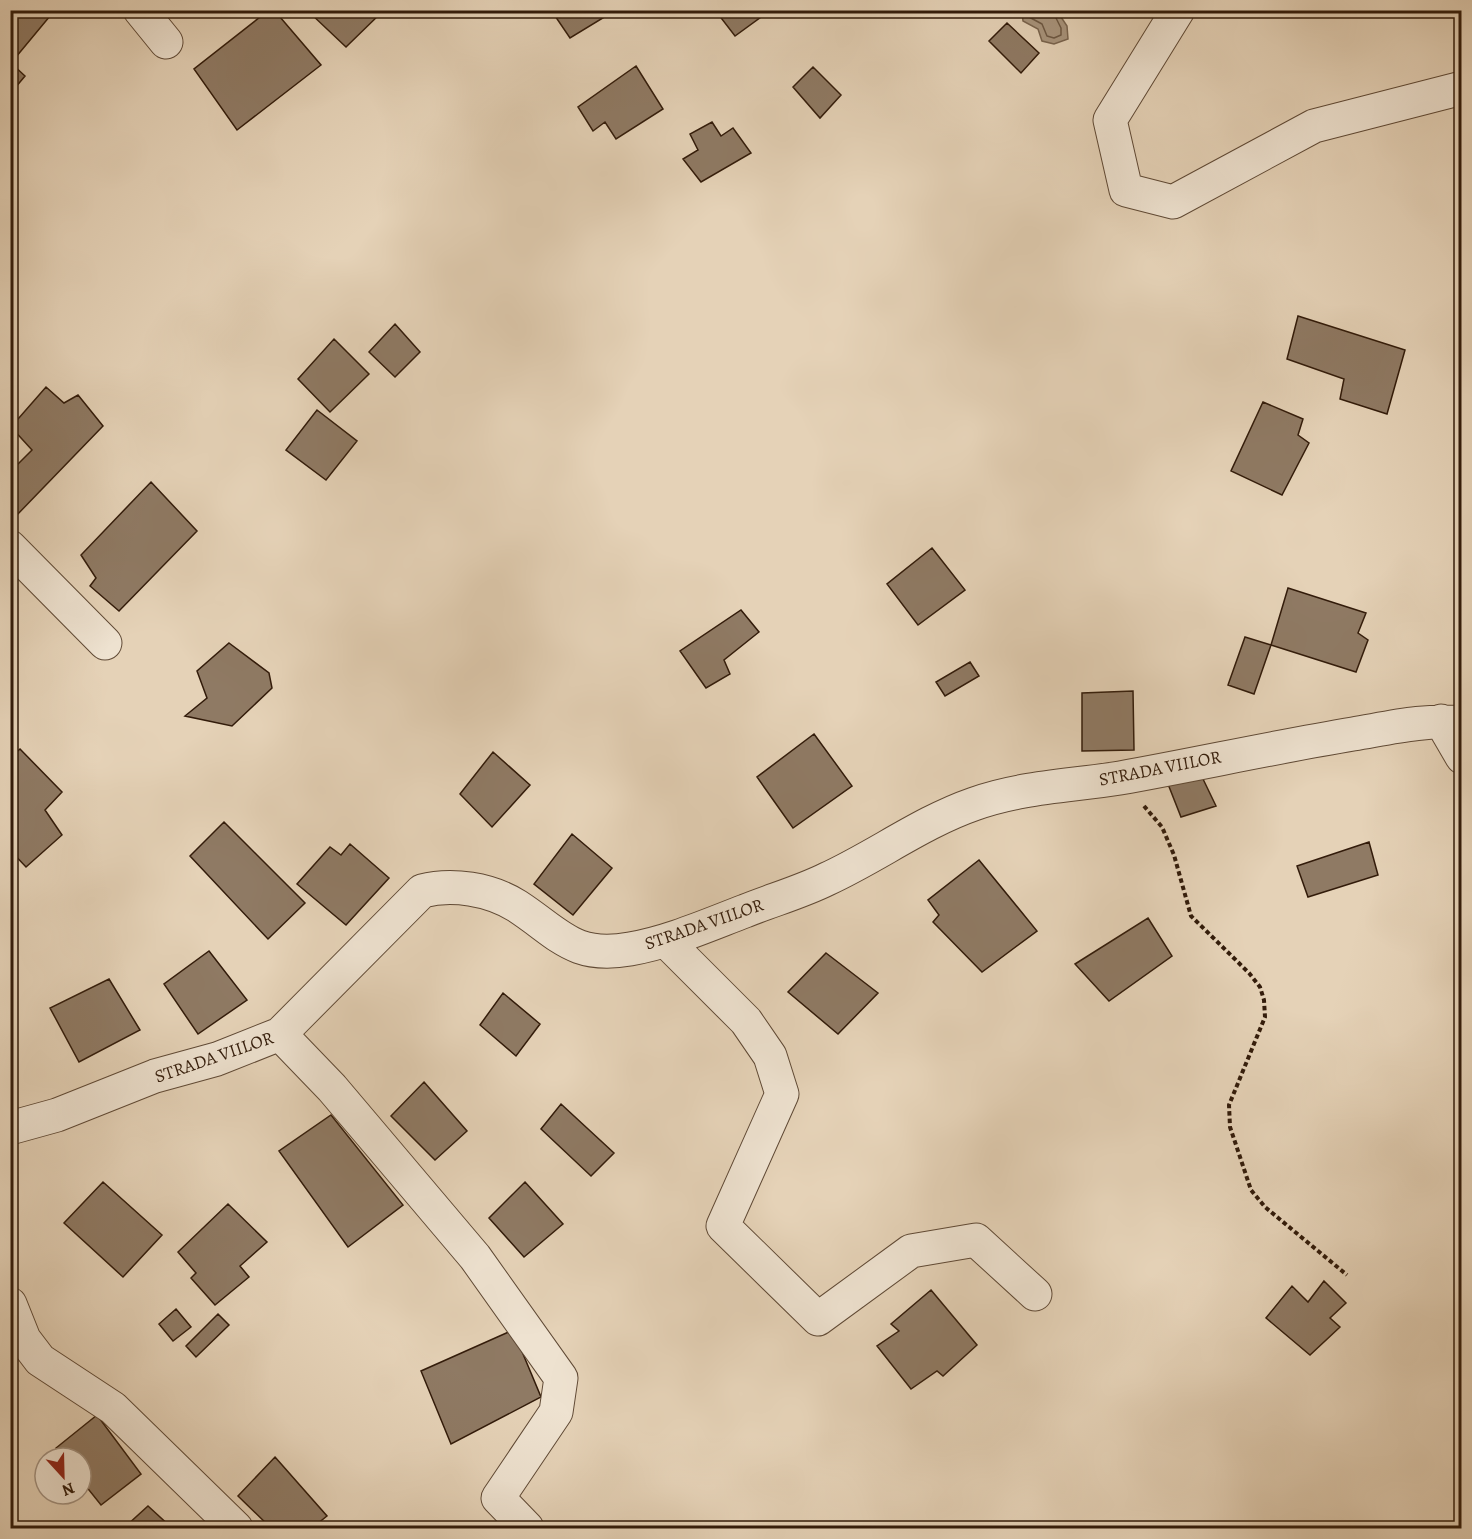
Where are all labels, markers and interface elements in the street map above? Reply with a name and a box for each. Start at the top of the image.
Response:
street label: STRADA VIILOR [1097,744,1223,792]
street label: STRADA VIILOR [641,892,767,956]
street label: STRADA VIILOR [151,1025,277,1089]
north arrow [33,1446,93,1506]
text: N [58,1477,78,1501]

